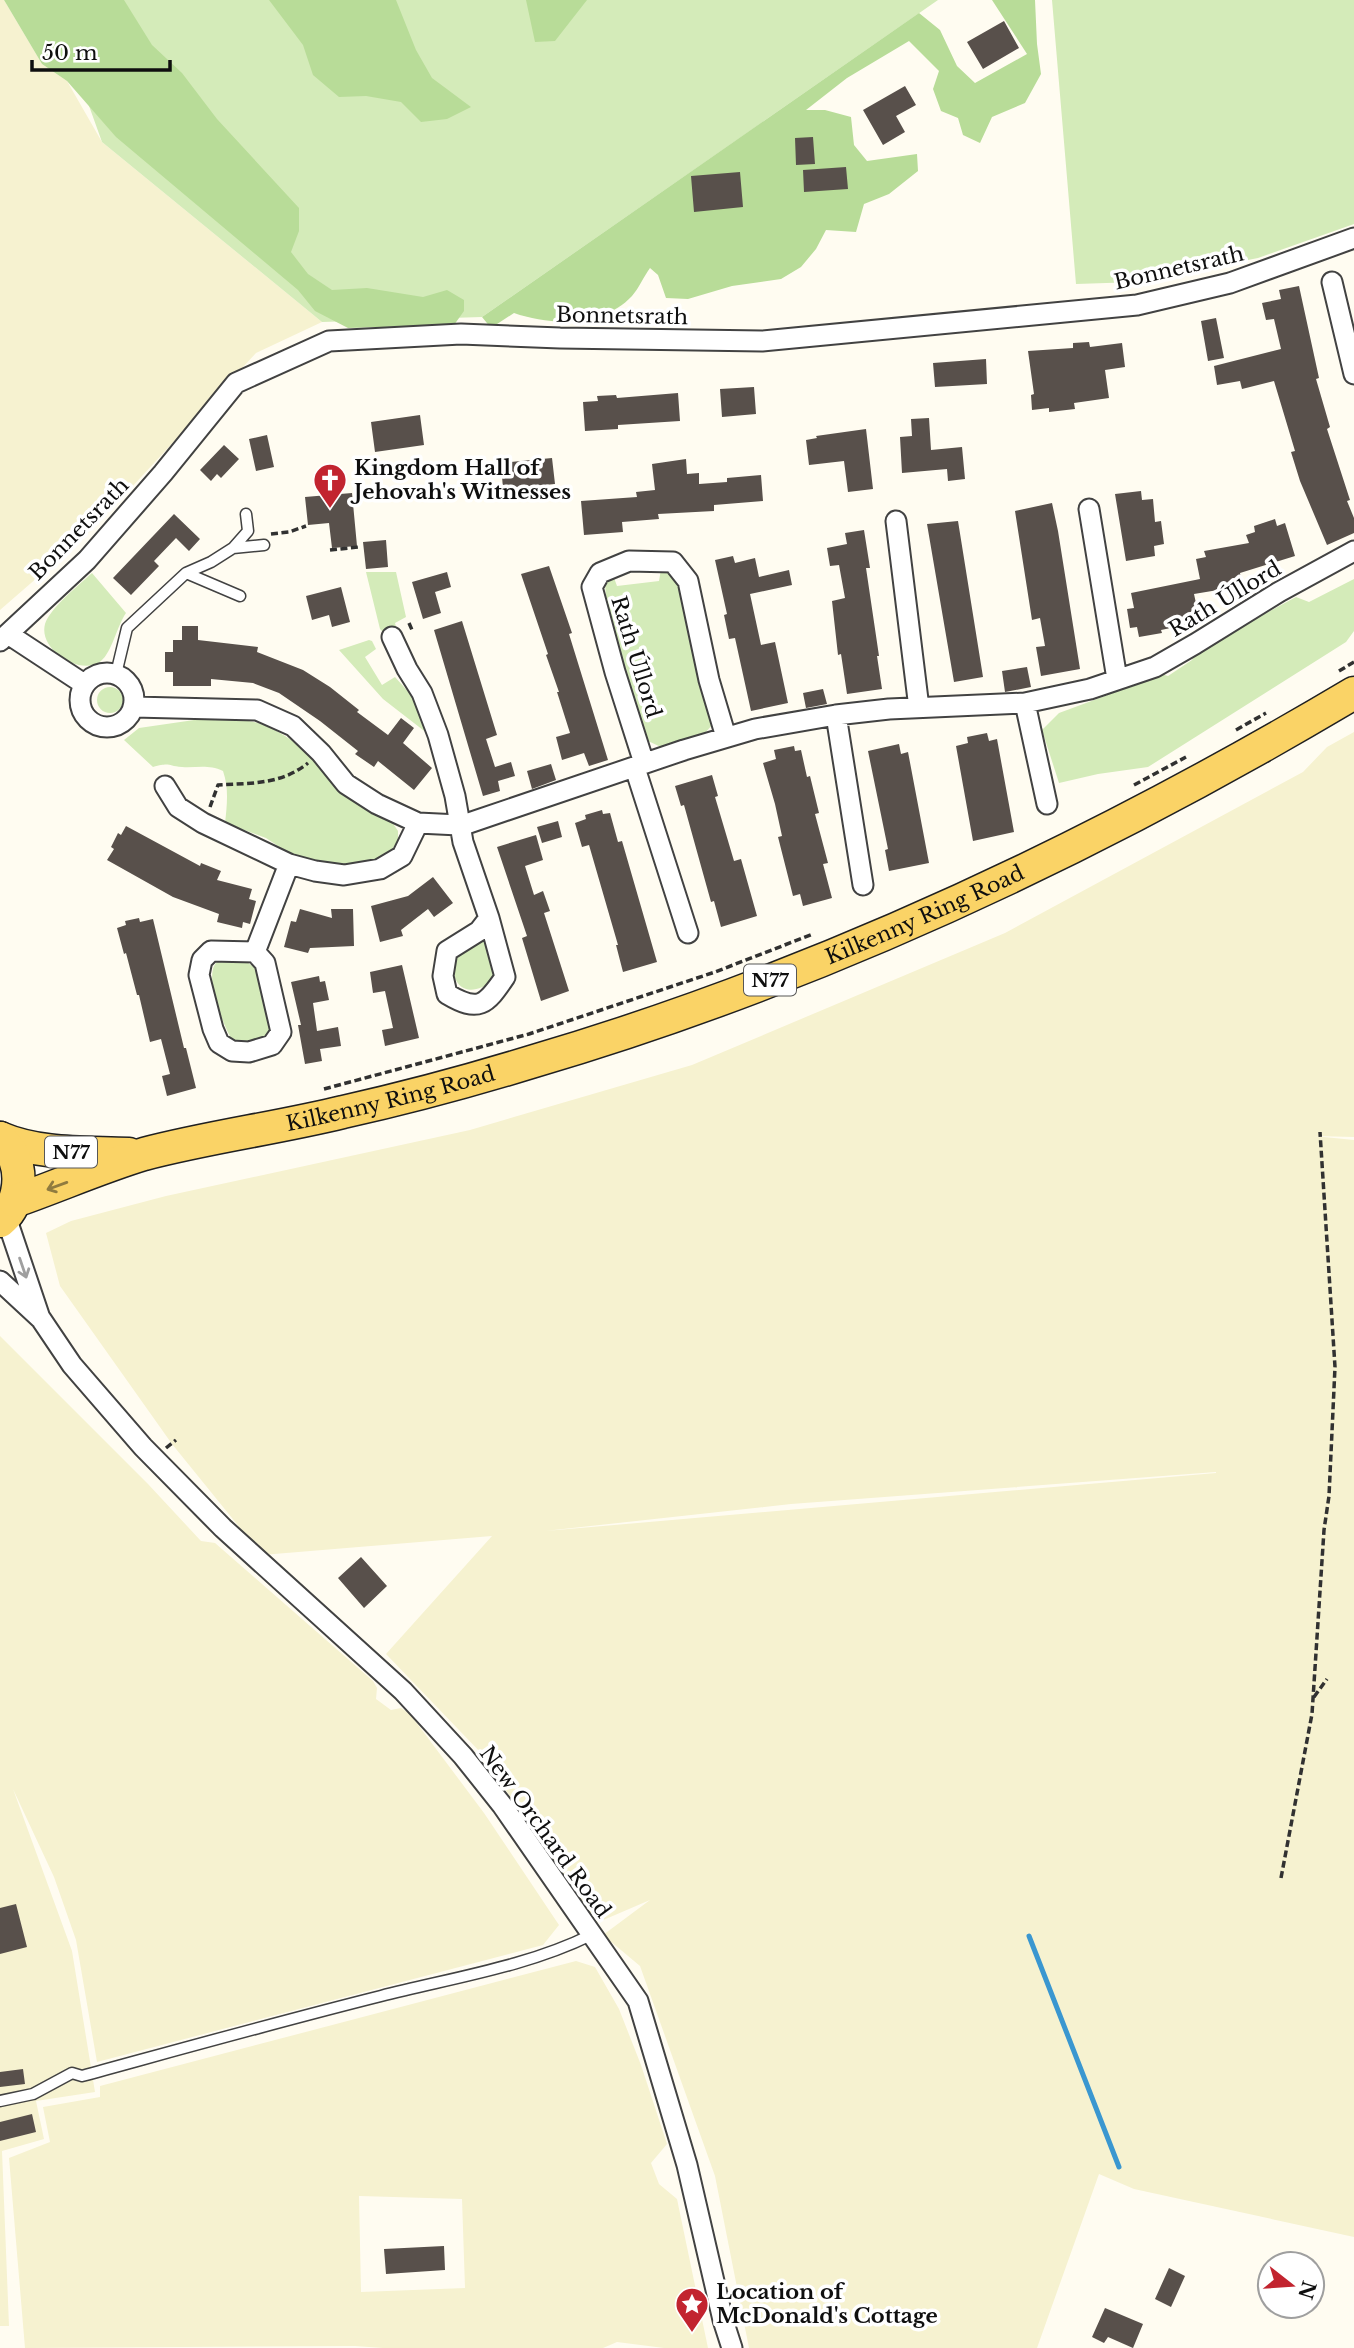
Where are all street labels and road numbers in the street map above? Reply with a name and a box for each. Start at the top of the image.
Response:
street label: Bonnetsrath [1112,240,1246,296]
street label: Bonnetsrath [556,302,688,330]
street label: Bonnetsrath [24,472,134,586]
street label: Rath Úllord [1164,555,1286,643]
street label: Rath Úllord [605,593,667,721]
street label: Kilkenny Ring Road [822,860,1028,970]
road number: N77 [744,964,796,996]
street label: Kilkenny Ring Road [284,1060,498,1137]
road number: N77 [45,1136,97,1168]
street label: New Orchard Road [474,1741,616,1923]

